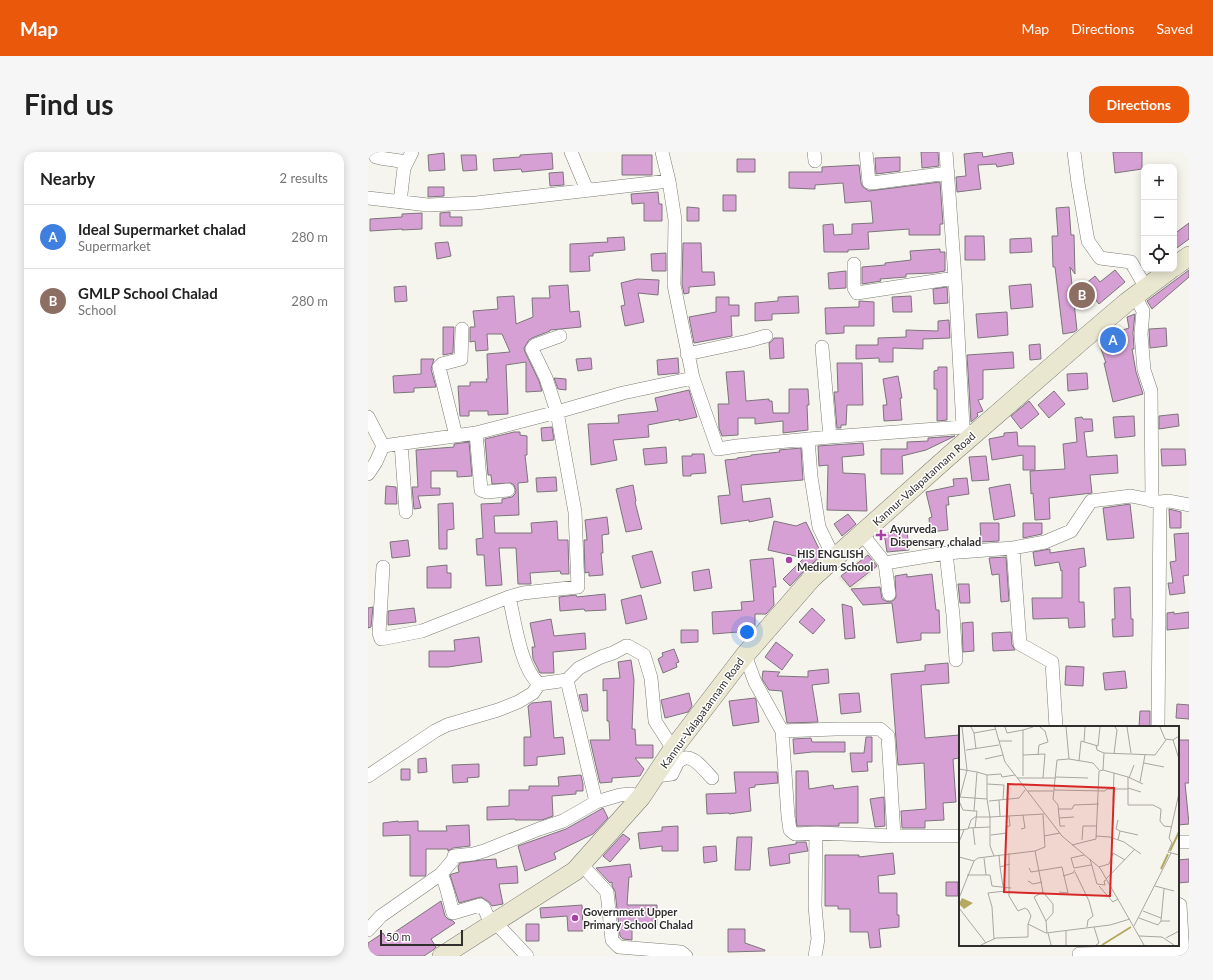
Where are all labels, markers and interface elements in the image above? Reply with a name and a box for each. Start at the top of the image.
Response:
text: Map [20,17,58,40]
text: Map [1022,20,1049,37]
text: Directions [1071,20,1134,37]
text: Saved [1156,20,1193,37]
button: Directions [1089,86,1189,123]
text: Find us [24,87,114,121]
map controls [1141,164,1177,272]
button: + [1141,164,1177,200]
text: Nearby [40,168,95,189]
text: 2 results [280,170,328,186]
button: − [1141,200,1177,236]
text: Ideal Supermarket chalad [78,220,246,238]
text: A [48,229,58,245]
text: 280 m [291,229,328,245]
button: locate [1141,236,1177,272]
text: Supermarket [78,238,151,254]
pin: B [1069,280,1095,310]
text: GMLP School Chalad [78,284,218,302]
text: B [49,293,57,309]
text: 280 m [291,293,328,309]
text: School [78,302,116,318]
pin: A [1100,325,1126,355]
street label: Kannur-Valapatannam Road [870,429,978,528]
place label: Ayurveda Dispensary ,chalad [889,522,981,548]
marker: Ayurveda Dispensary ,chalad [875,529,887,541]
place label: HIS ENGLISH Medium School [797,547,873,573]
marker: HIS ENGLISH Medium School [784,555,794,565]
your location [737,622,757,642]
street label: Kannur-Valapatannam Road [657,655,746,771]
inset map [959,726,1179,946]
place label: Government Upper Primary School Chalad [583,905,693,931]
marker: Government Upper Primary School Chalad [570,913,580,923]
scale bar [380,928,463,947]
text: 50 m [386,930,411,943]

